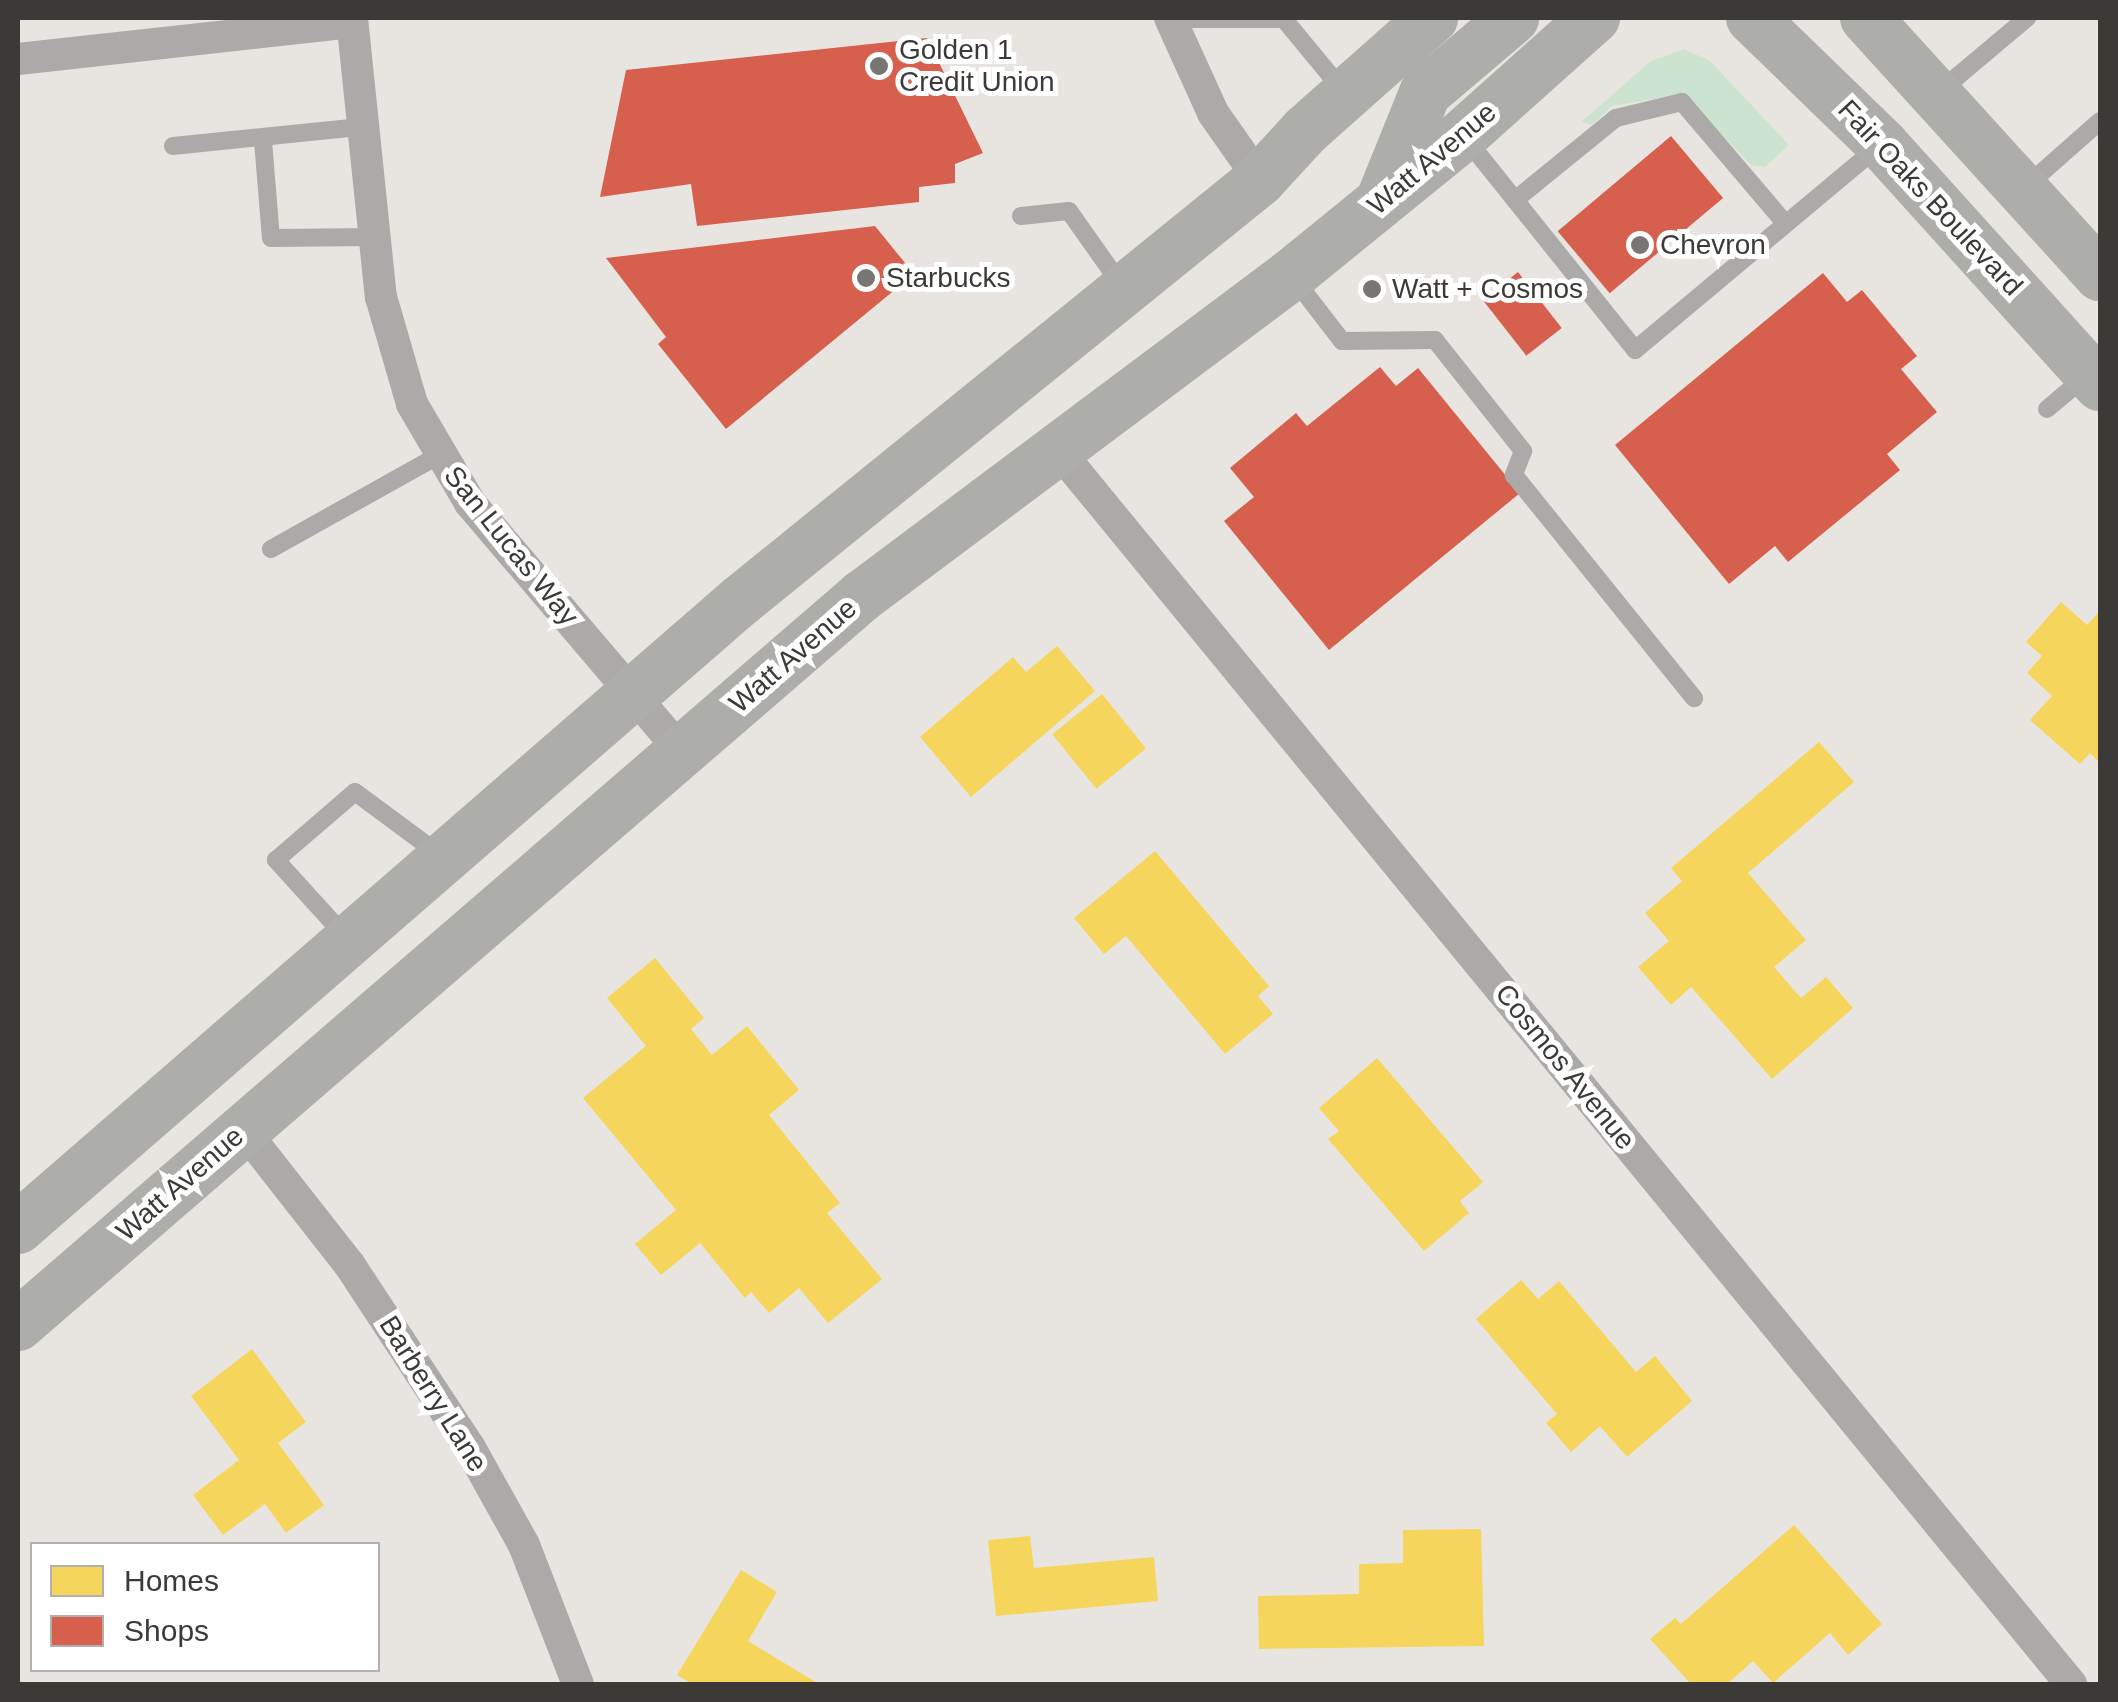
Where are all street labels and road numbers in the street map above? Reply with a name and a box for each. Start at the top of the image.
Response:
street label: Fair Oaks Boulevard [1831,93,2029,303]
street label: Watt Avenue [1360,95,1504,223]
street label: San Lucas Way [437,460,585,632]
street label: Watt Avenue [722,591,864,721]
street label: Cosmos Avenue [1487,977,1643,1157]
street label: Watt Avenue [109,1119,251,1249]
street label: Barberry Lane [372,1310,494,1478]

